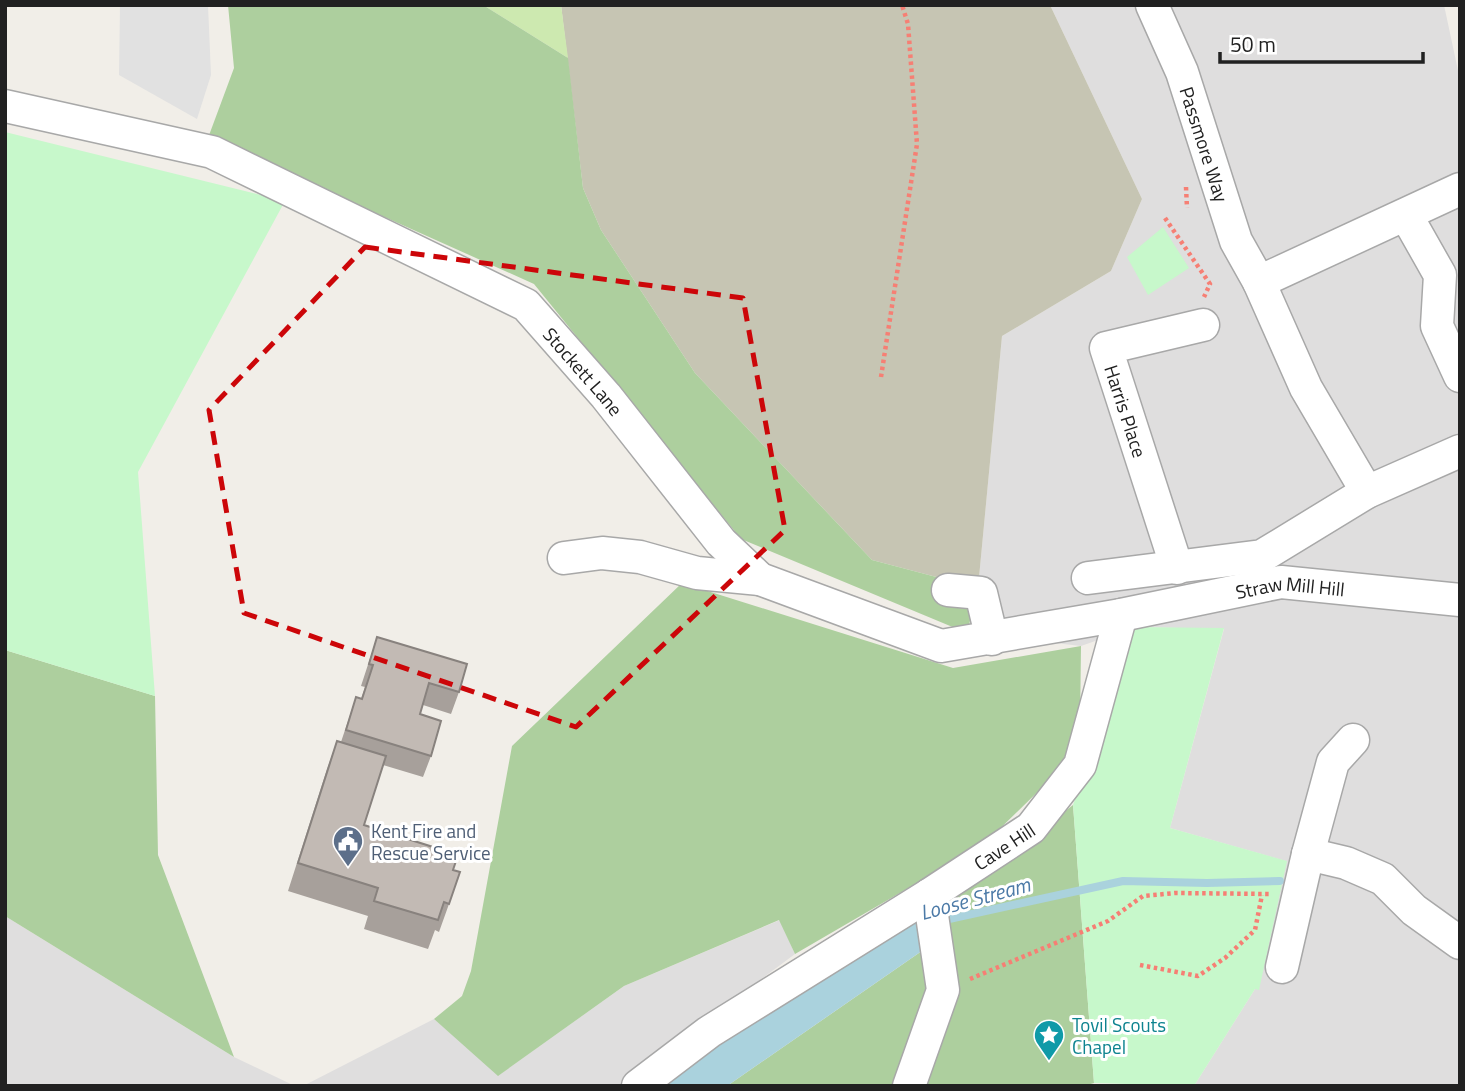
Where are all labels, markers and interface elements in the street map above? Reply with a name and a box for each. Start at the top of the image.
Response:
scale bar [1220,21,1423,65]
text: 50 m [1230,28,1276,60]
street label: Passmore Way [1173,83,1237,205]
street label: Stockett Lane [537,320,631,422]
street label: Harris Place [1097,361,1155,461]
street label: Straw Mill Hill [1233,568,1346,606]
street label: Cave Hill [967,815,1040,877]
place label: Kent Fire and Rescue Service [371,816,491,867]
public building icon: Kent Fire and Rescue Service [331,824,365,868]
water label: Loose Stream [916,868,1034,928]
place label: Tovil Scouts Chapel [1072,1010,1166,1061]
place icon: Tovil Scouts Chapel [1032,1018,1066,1062]

